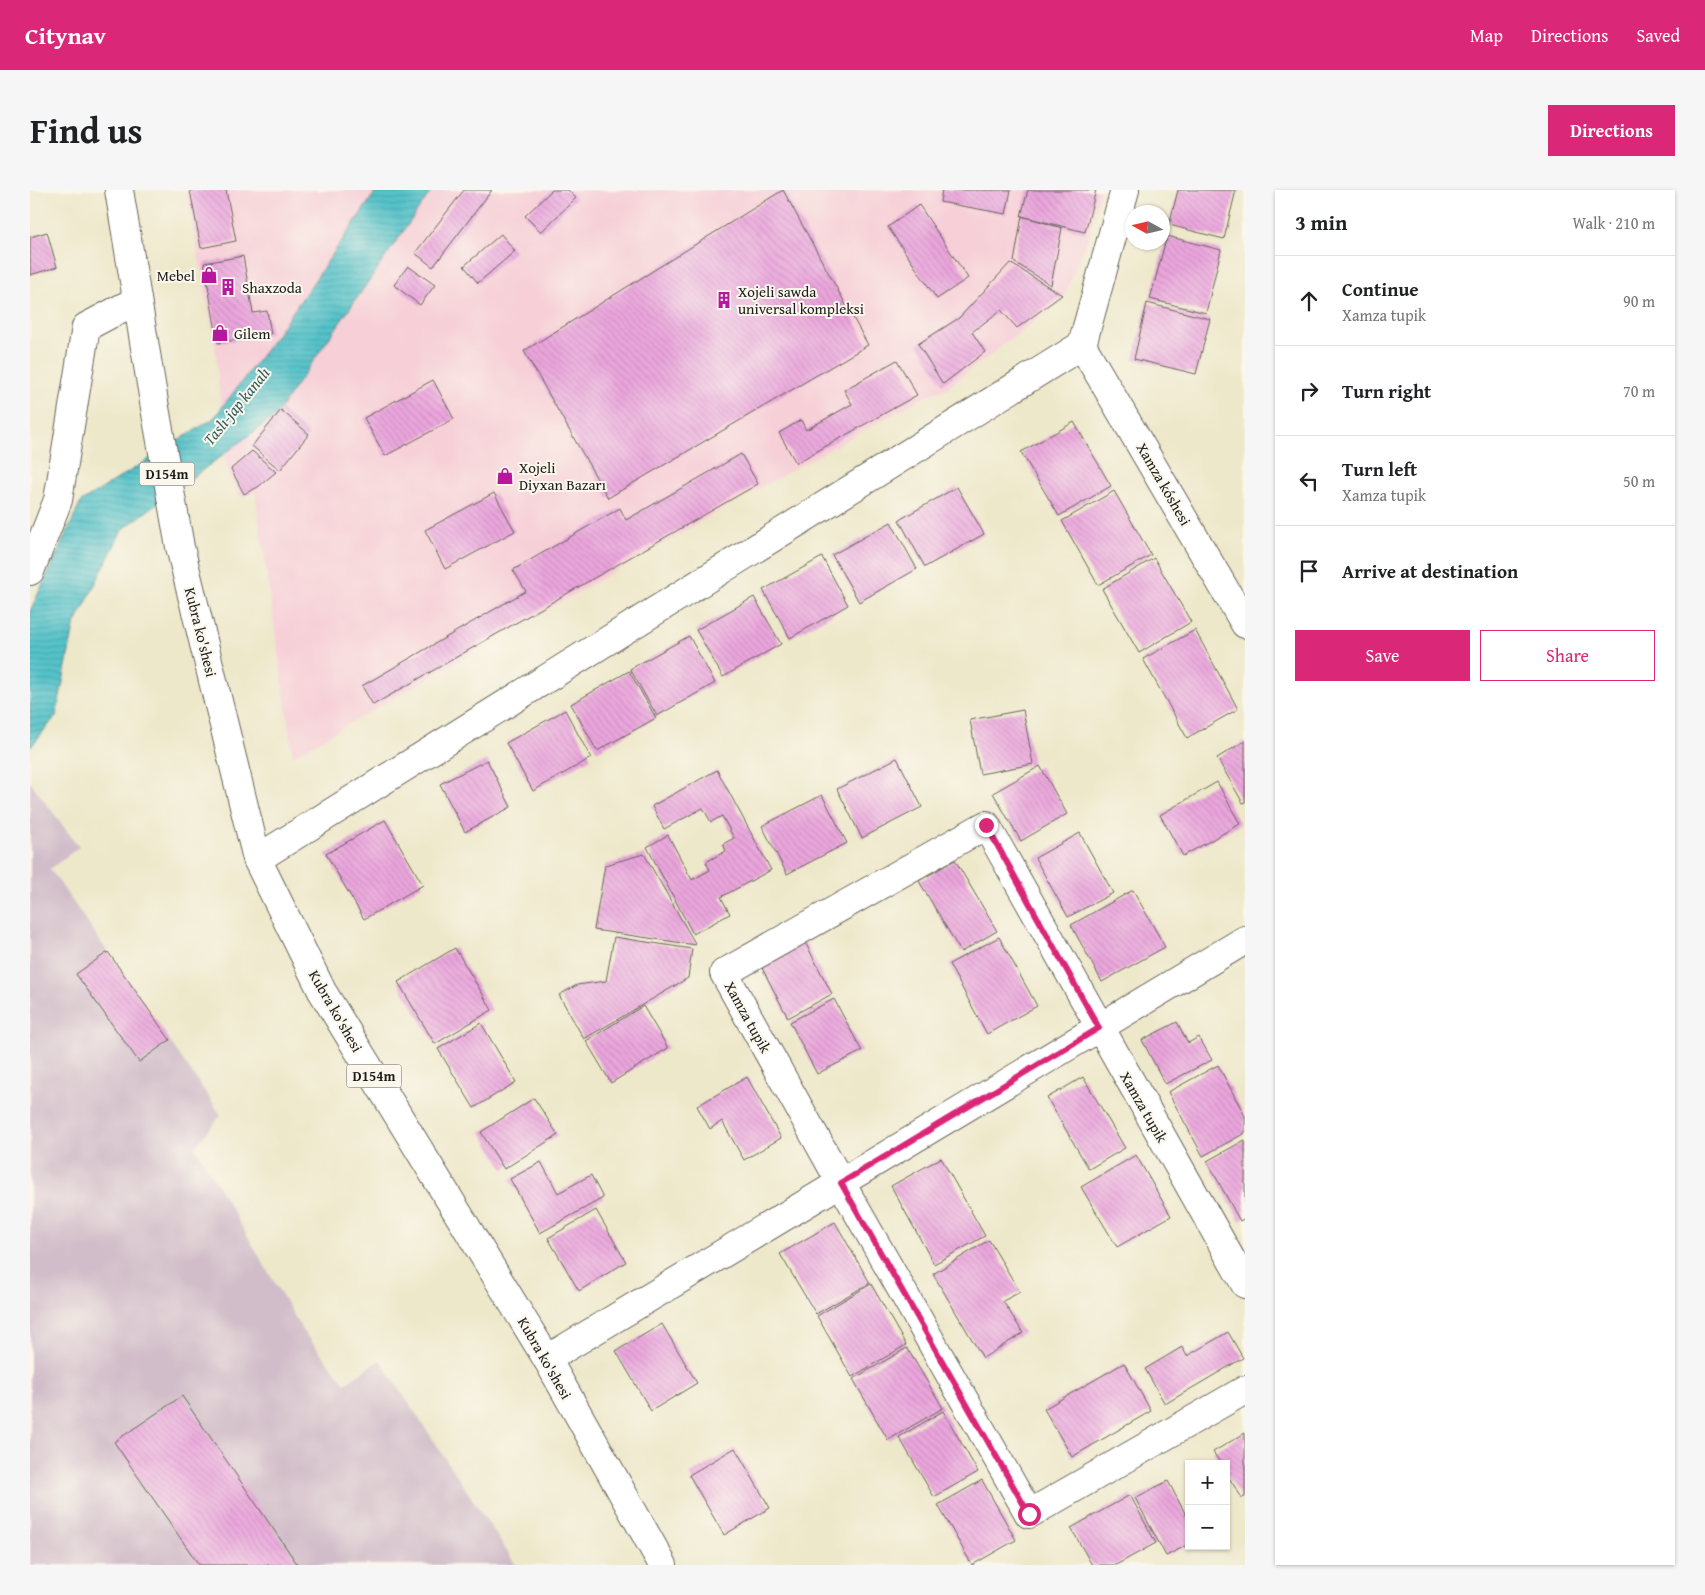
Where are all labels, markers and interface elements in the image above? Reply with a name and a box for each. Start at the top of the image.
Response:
text: Citynav [25,18,106,53]
text: Map [1470,22,1503,49]
text: Directions [1531,22,1608,49]
text: Saved [1636,22,1680,49]
text: Find us [30,105,143,156]
button: Directions [1548,105,1675,156]
north arrow [1125,205,1170,250]
text: 3 min [1295,207,1347,238]
text: Walk · 210 m [1572,211,1655,235]
place label: Mebel [157,265,195,286]
shop icon: Mebel [199,265,219,285]
text: Continue [1342,275,1419,303]
building icon: Shaxzoda [218,277,238,297]
place label: Shaxzoda [242,277,302,298]
place label: Xojeli sawda universal kompleksi [738,281,864,319]
icon: ahead [1295,287,1323,315]
text: 90 m [1623,289,1655,313]
building icon: Xojeli sawda universal kompleksi [714,290,734,310]
text: Xamza tupik [1342,303,1426,327]
shop icon: Gilem [210,323,230,343]
place label: Gilem [234,323,271,344]
water label: Taslı-jap kanalı [197,362,275,450]
icon: right [1295,377,1323,405]
text: Turn right [1342,377,1431,405]
text: 70 m [1623,379,1655,403]
street label: Xamza kóshesi [1132,439,1196,529]
text: Turn left [1342,455,1417,483]
place label: Xojeli Diyxan Bazarı [519,457,606,495]
road number: D154m [140,462,194,486]
shop icon: Xojeli Diyxan Bazarı [495,466,515,486]
icon: left [1295,467,1323,495]
text: 50 m [1623,469,1655,493]
text: Xamza tupik [1342,483,1426,507]
icon: arrive [1295,557,1323,585]
text: Arrive at destination [1342,557,1518,585]
street label: Kubra ko'shesi [180,585,222,679]
button: Save [1295,630,1470,681]
button: Share [1480,630,1655,681]
route end [975,814,998,837]
street label: Kubra ko'shesi [304,966,368,1056]
street label: Xamza tupik [720,977,777,1057]
road number: D154m [346,1064,402,1088]
street label: Xamza tupik [1115,1068,1173,1147]
street label: Kubra ko'shesi [513,1313,577,1403]
map controls [1185,1460,1230,1550]
button: + [1185,1460,1230,1505]
route start [1018,1503,1041,1526]
button: − [1185,1505,1230,1550]

